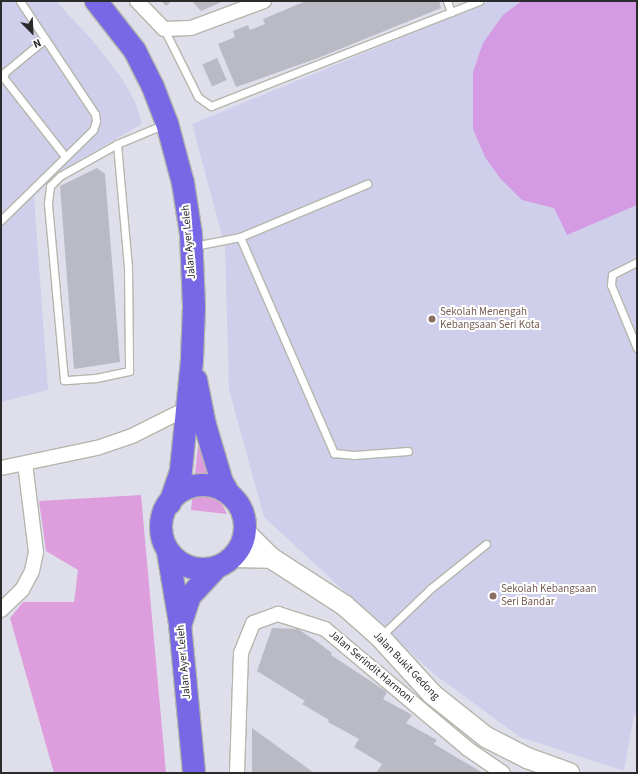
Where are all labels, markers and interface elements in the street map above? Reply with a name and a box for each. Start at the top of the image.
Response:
north arrow [12,12,52,52]
text: N [31,35,43,52]
street label: Jalan Ayer Leleh [179,204,199,280]
place label: Sekolah Menengah Kebangsaan Seri Kota [440,306,540,332]
marker: Sekolah Menengah Kebangsaan Seri Kota [427,314,437,324]
place label: Sekolah Kebangsaan Seri Bandar [501,583,597,609]
marker: Sekolah Kebangsaan Seri Bandar [488,591,498,601]
street label: Jalan Ayer Leleh [174,624,194,700]
street label: Jalan Serindit Harmoni [326,628,416,706]
street label: Jalan Bukit Gedong [370,629,442,703]

